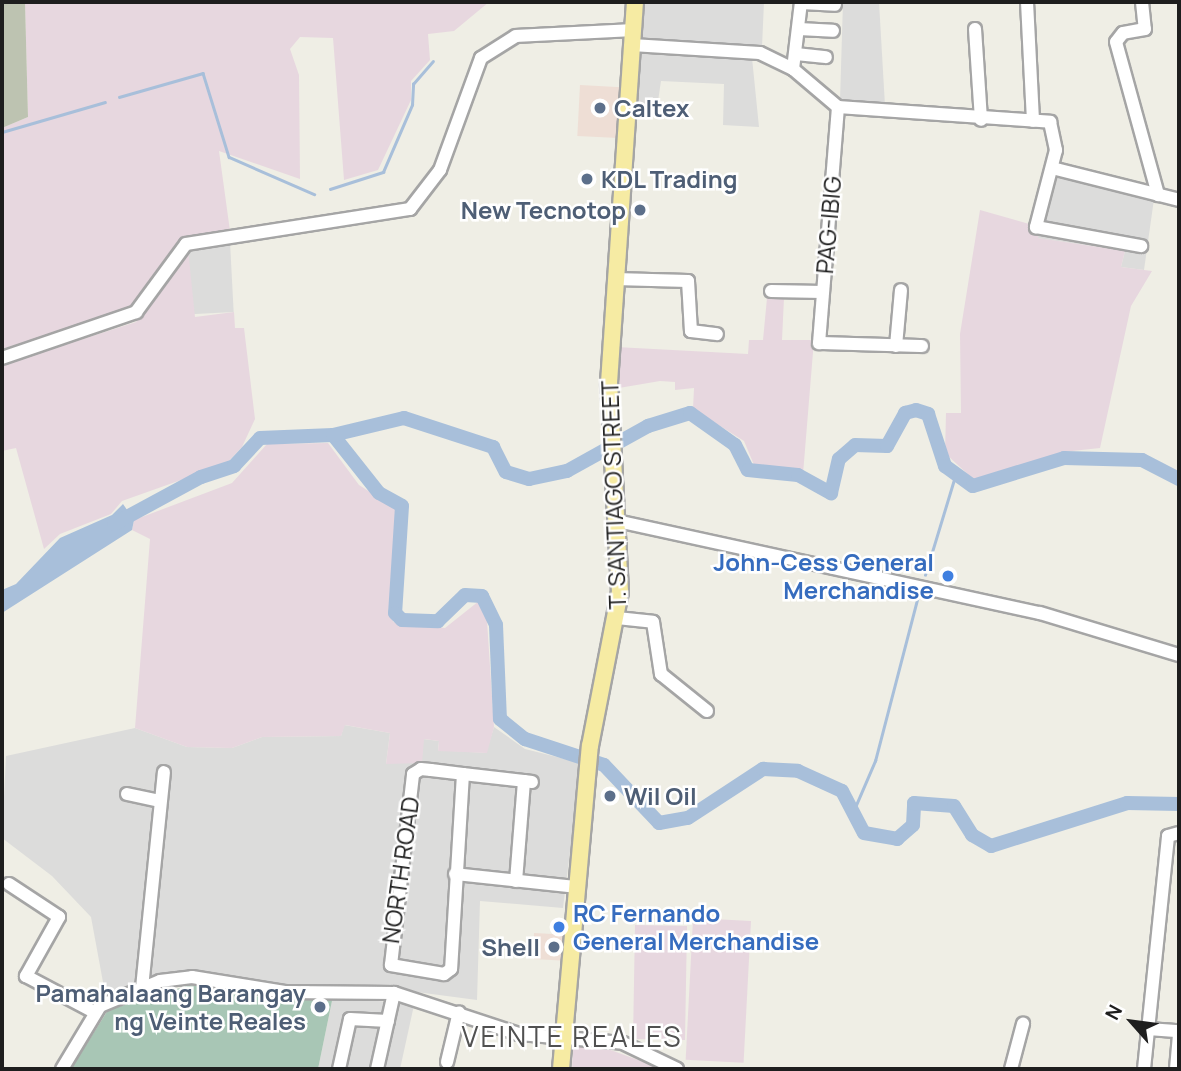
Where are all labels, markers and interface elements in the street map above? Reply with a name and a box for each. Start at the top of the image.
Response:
place label: Caltex [614,94,689,122]
marker: Caltex [592,100,608,116]
place label: KDL Trading [601,165,739,193]
marker: KDL Trading [579,171,595,187]
street label: PAG-IBIG [809,175,847,275]
place label: New Tecnotop [461,196,626,224]
marker: New Tecnotop [632,202,648,218]
street label: T. SANTIAGO STREET [595,380,631,610]
place label: John-Cess General Merchandise [713,548,934,604]
marker: John-Cess General Merchandise [940,568,956,584]
place label: Wil Oil [624,782,697,810]
marker: Wil Oil [602,788,618,804]
street label: NORTH ROAD [375,795,425,945]
place label: RC Fernando General Merchandise [573,899,819,955]
marker: RC Fernando General Merchandise [551,919,567,935]
place label: Shell [481,933,540,961]
marker: Shell [546,939,562,955]
place label: Pamahalaang Barangay ng Veinte Reales [36,979,306,1035]
north arrow [1097,987,1167,1057]
marker: Pamahalaang Barangay ng Veinte Reales [312,999,328,1015]
text: N [1099,1000,1128,1024]
district label: VEINTE REALES [463,1019,681,1053]

